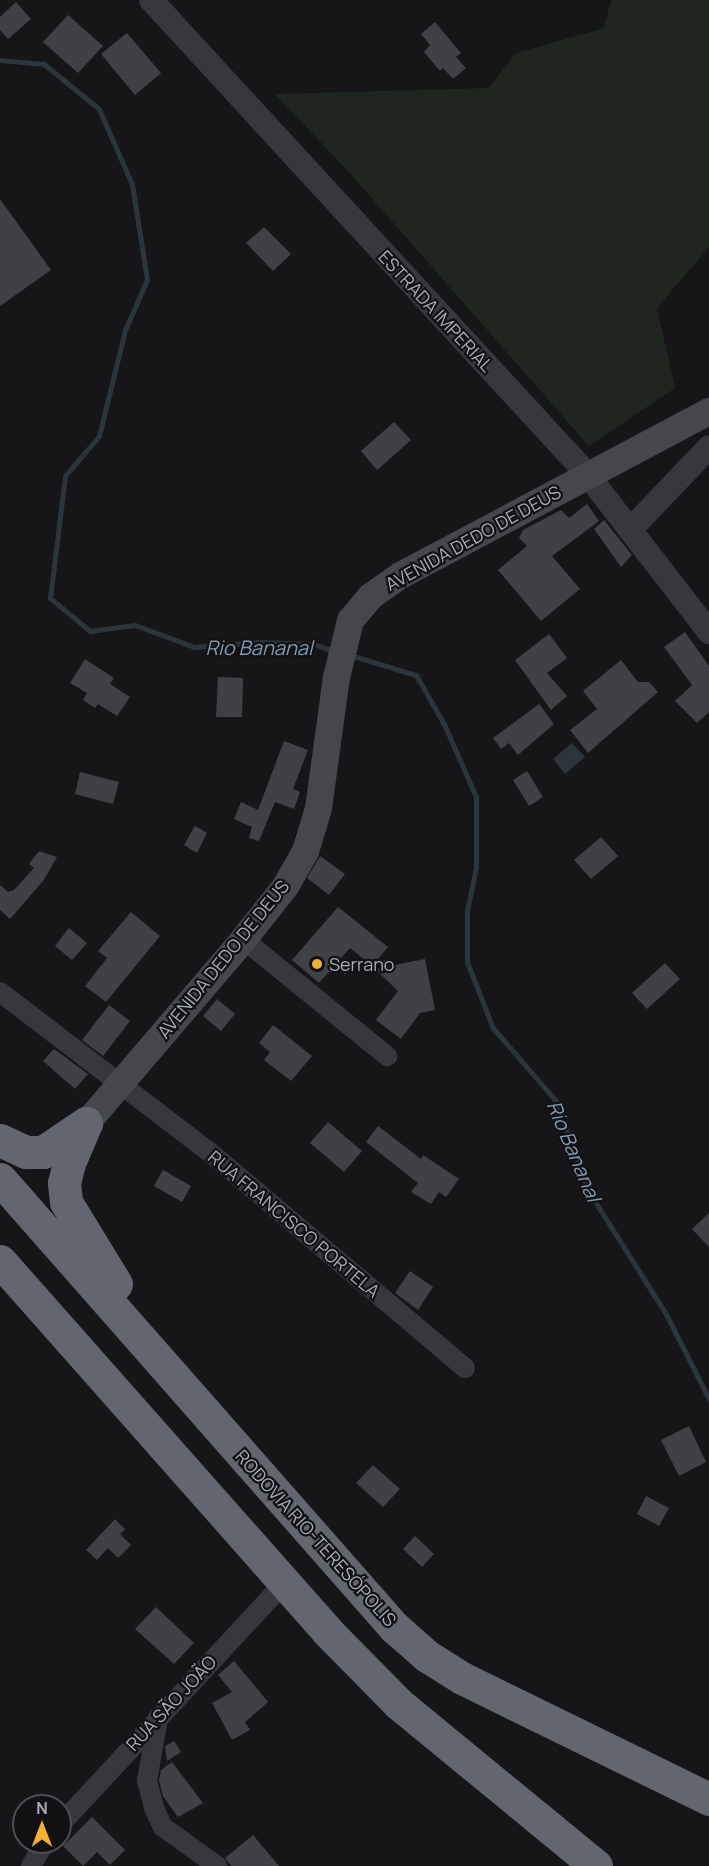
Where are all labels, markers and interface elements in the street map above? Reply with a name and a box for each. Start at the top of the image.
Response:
street label: ESTRADA IMPERIAL [374,246,498,376]
street label: AVENIDA DEDO DE DEUS [382,481,564,595]
water label: Rio Bananal [205,635,313,659]
street label: AVENIDA DEDO DE DEUS [153,876,293,1042]
place label: Serrano [329,953,395,975]
marker: Serrano [310,957,324,971]
water label: Rio Bananal [542,1097,606,1205]
street label: RUA FRANCISCO PORTELA [204,1146,384,1302]
street label: RODOVIA RIO-TERESÓPOLIS [231,1445,401,1631]
street label: RUA SÃO JOÃO [121,1651,221,1755]
north arrow [12,1794,72,1854]
text: N [36,1797,48,1819]

